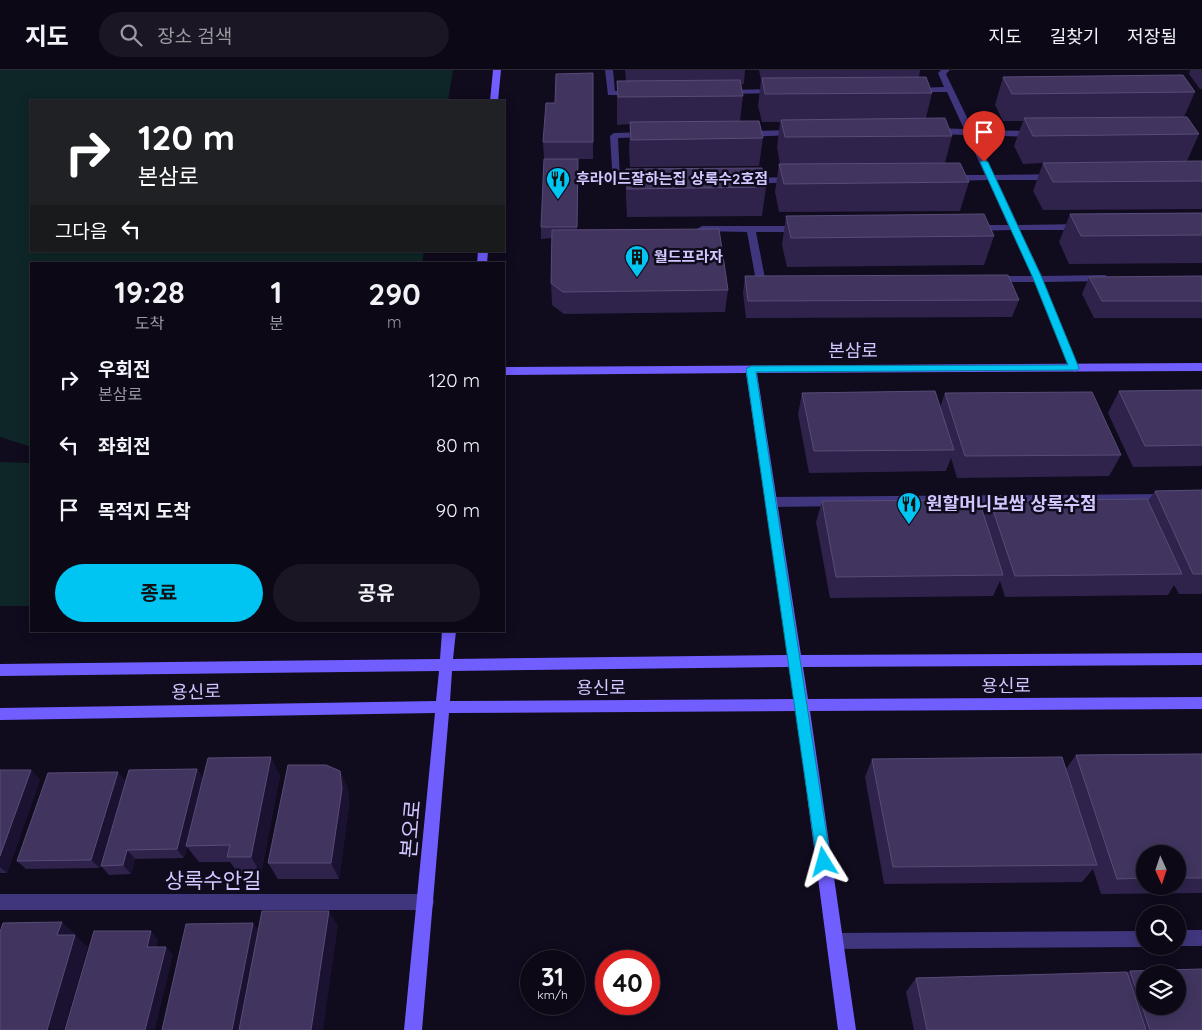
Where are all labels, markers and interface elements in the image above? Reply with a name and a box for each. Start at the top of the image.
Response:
search box [99,12,449,57]
text: 지도 [25,21,69,51]
icon: search [117,21,145,49]
text: 장소 검색 [157,24,232,48]
text: 지도 [989,25,1022,48]
text: 길찾기 [1050,25,1099,48]
text: 저장됨 [1127,25,1177,48]
pin [963,111,1005,162]
text: 120 m [138,115,235,159]
icon: arrive [970,118,998,146]
icon: right [55,120,120,185]
text: 본삼로 [138,162,199,190]
restaurant icon: 후라이드잘하는집 상록수2호점 [545,166,571,200]
place label: 후라이드잘하는집 상록수2호점 [576,169,768,188]
icon: left [117,215,145,243]
text: 그다음 [55,219,107,243]
building icon: 월드프라자 [624,244,650,278]
place label: 월드프라자 [654,247,723,266]
text: 19:28 [114,273,185,311]
text: 1 [271,273,282,311]
text: 290 [368,275,421,313]
text: m [387,312,402,332]
text: 도착 [135,313,164,333]
text: 분 [269,313,284,333]
street label: 본삼로 [828,339,878,362]
text: 우회전 [98,357,150,381]
icon: right [55,366,83,394]
text: 120 m [429,368,480,392]
text: 본삼로 [98,384,142,404]
icon: left [55,431,83,459]
text: 80 m [436,433,480,457]
text: 좌회전 [98,434,150,458]
restaurant icon: 원할머니보쌈 상록수점 [896,491,922,525]
place label: 원할머니보쌈 상록수점 [926,492,1097,515]
icon: arrive [55,496,83,524]
text: 90 m [436,498,480,522]
text: 목적지 도착 [98,499,191,523]
button: 종료 [55,564,263,622]
button: 공유 [273,564,480,622]
street label: 용신로 [981,674,1031,697]
street label: 용신로 [576,676,626,699]
street label: 용신로 [171,680,221,703]
street label: 본오로 [395,799,425,859]
position arrow [797,835,849,887]
north arrow [1136,845,1186,895]
map controls [1136,845,1186,1015]
street label: 상록수안길 [165,867,261,893]
button: search [1136,905,1186,955]
speed limit sign: 40 [595,950,660,1015]
text: 31 [541,961,564,992]
button: layers [1136,965,1186,1015]
text: km/h [537,987,568,1002]

